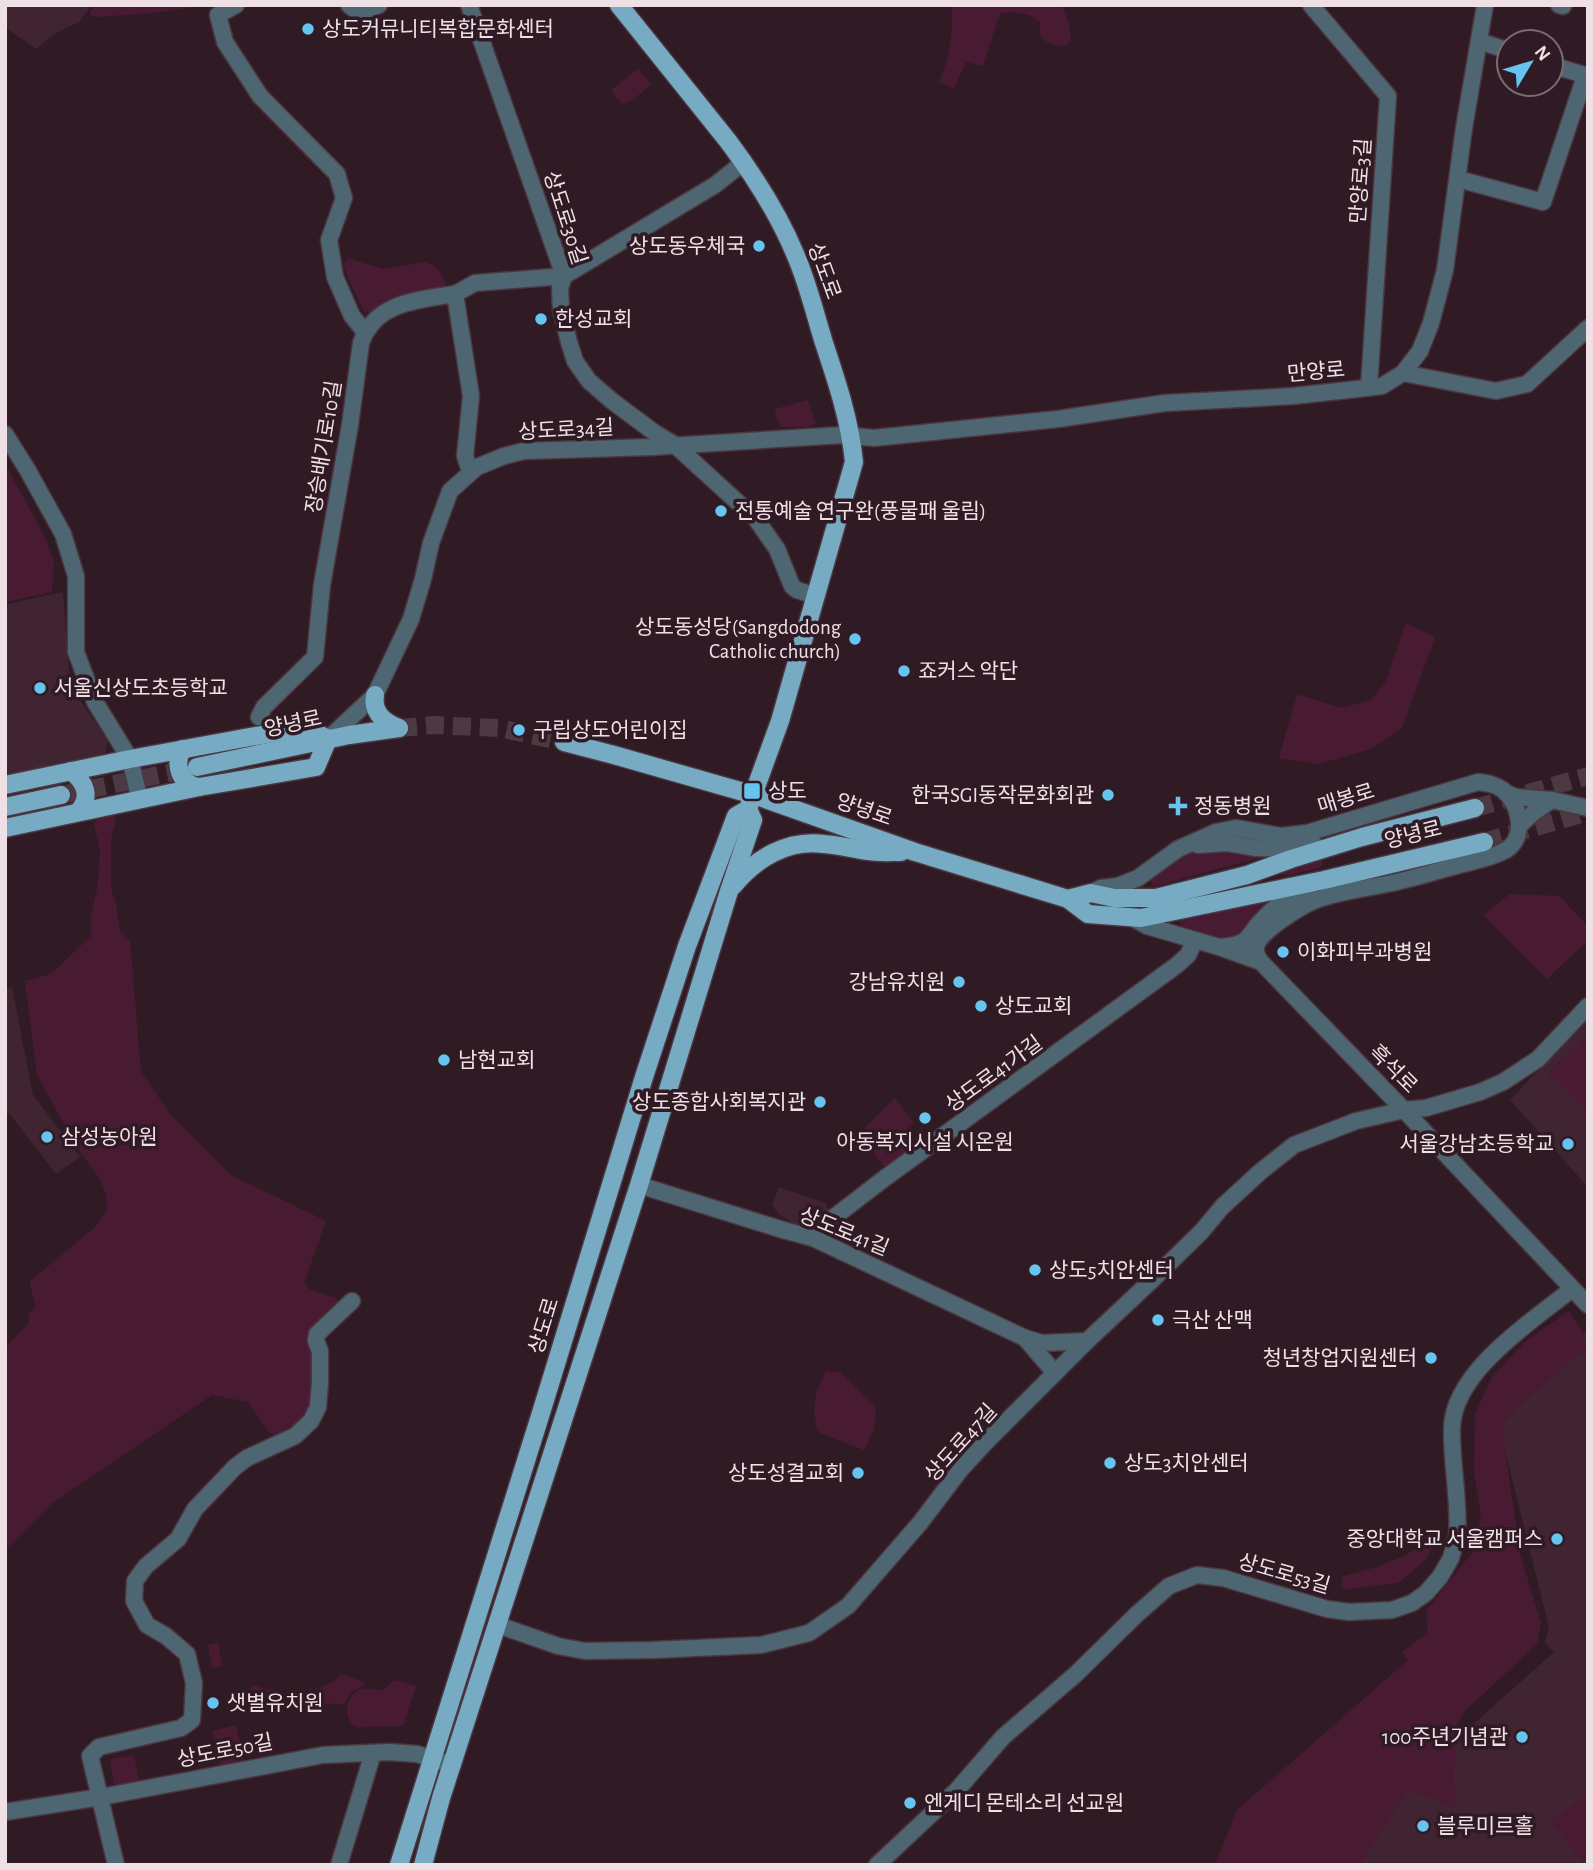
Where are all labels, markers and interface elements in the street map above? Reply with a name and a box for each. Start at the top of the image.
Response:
place label: 상도커뮤니티복합문화센터 [322,18,554,40]
marker: 상도커뮤니티복합문화센터 [300,21,316,37]
north arrow [1495,28,1565,98]
text: N [1531,42,1554,65]
street label: 만양로3길 [1347,137,1374,225]
street label: 상도로30길 [540,168,591,267]
place label: 상도동우체국 [629,235,745,257]
marker: 상도동우체국 [751,238,767,254]
street label: 상도로 [804,240,845,302]
place label: 한성교회 [555,308,632,330]
marker: 한성교회 [533,311,549,327]
street label: 만양로 [1286,358,1346,385]
street label: 장승배기로10길 [302,379,345,515]
street label: 상도로34길 [517,416,615,443]
place label: 전통예술 연구완(풍물패 울림) [735,500,986,522]
marker: 전통예술 연구완(풍물패 울림) [713,503,729,519]
place label: 상도동성당(Sangdodong Catholic church) [635,616,842,662]
marker: 상도동성당(Sangdodong Catholic church) [847,631,863,647]
place label: 죠커스 악단 [918,660,1018,682]
marker: 죠커스 악단 [896,663,912,679]
place label: 서울신상도초등학교 [54,677,228,699]
marker: 서울신상도초등학교 [32,680,48,696]
street label: 양녕로 [262,707,324,740]
place label: 구립상도어린이집 [533,719,688,741]
marker: 구립상도어린이집 [511,722,527,738]
place label: 상도 [768,780,807,802]
street label: 매봉로 [1315,780,1377,818]
marker: 상도 [742,781,762,801]
place label: 한국SGI동작문화회관 [911,784,1094,806]
marker: 한국SGI동작문화회관 [1100,787,1116,803]
street label: 양녕로 [833,790,895,829]
place label: 정동병원 [1194,795,1271,817]
marker: 정동병원 [1168,796,1188,816]
street label: 양녕로 [1382,817,1444,852]
place label: 이화피부과병원 [1297,941,1432,963]
marker: 이화피부과병원 [1275,944,1291,960]
place label: 강남유치원 [848,971,945,993]
marker: 강남유치원 [951,974,967,990]
place label: 상도교회 [995,995,1072,1017]
marker: 상도교회 [973,998,989,1014]
street label: 상도로41가길 [941,1031,1046,1116]
street label: 흑석로 [1365,1040,1422,1097]
place label: 남현교회 [458,1049,535,1071]
marker: 남현교회 [436,1052,452,1068]
place label: 상도종합사회복지관 [632,1091,806,1113]
marker: 상도종합사회복지관 [812,1094,828,1110]
marker: 아동복지시설 시온원 [917,1110,933,1126]
place label: 삼성농아원 [61,1126,158,1148]
marker: 삼성농아원 [39,1129,55,1145]
place label: 아동복지시설 시온원 [836,1131,1014,1153]
place label: 서울강남초등학교 [1399,1133,1554,1155]
marker: 서울강남초등학교 [1560,1136,1576,1152]
street label: 상도로41길 [796,1204,892,1259]
place label: 상도5치안센터 [1049,1259,1174,1281]
marker: 상도5치안센터 [1027,1262,1043,1278]
street label: 상도로 [525,1295,563,1357]
place label: 극산 산맥 [1172,1309,1253,1331]
marker: 극산 산맥 [1150,1312,1166,1328]
place label: 청년창업지원센터 [1262,1347,1417,1369]
marker: 청년창업지원센터 [1423,1350,1439,1366]
street label: 상도로47길 [920,1400,1001,1486]
place label: 상도3치안센터 [1124,1452,1249,1474]
marker: 상도3치안센터 [1102,1455,1118,1471]
place label: 상도성결교회 [728,1462,844,1484]
marker: 상도성결교회 [850,1465,866,1481]
place label: 중앙대학교 서울캠퍼스 [1346,1528,1543,1550]
marker: 중앙대학교 서울캠퍼스 [1549,1531,1565,1547]
street label: 상도로53길 [1236,1550,1333,1597]
place label: 샛별유치원 [227,1692,324,1714]
marker: 샛별유치원 [205,1695,221,1711]
place label: 100주년기념관 [1382,1726,1508,1748]
marker: 100주년기념관 [1514,1729,1530,1745]
street label: 상도로50길 [175,1730,275,1771]
place label: 엔게디 몬테소리 선교원 [924,1792,1124,1814]
marker: 엔게디 몬테소리 선교원 [902,1795,918,1811]
place label: 블루미르홀 [1437,1815,1534,1837]
marker: 블루미르홀 [1415,1818,1431,1834]

